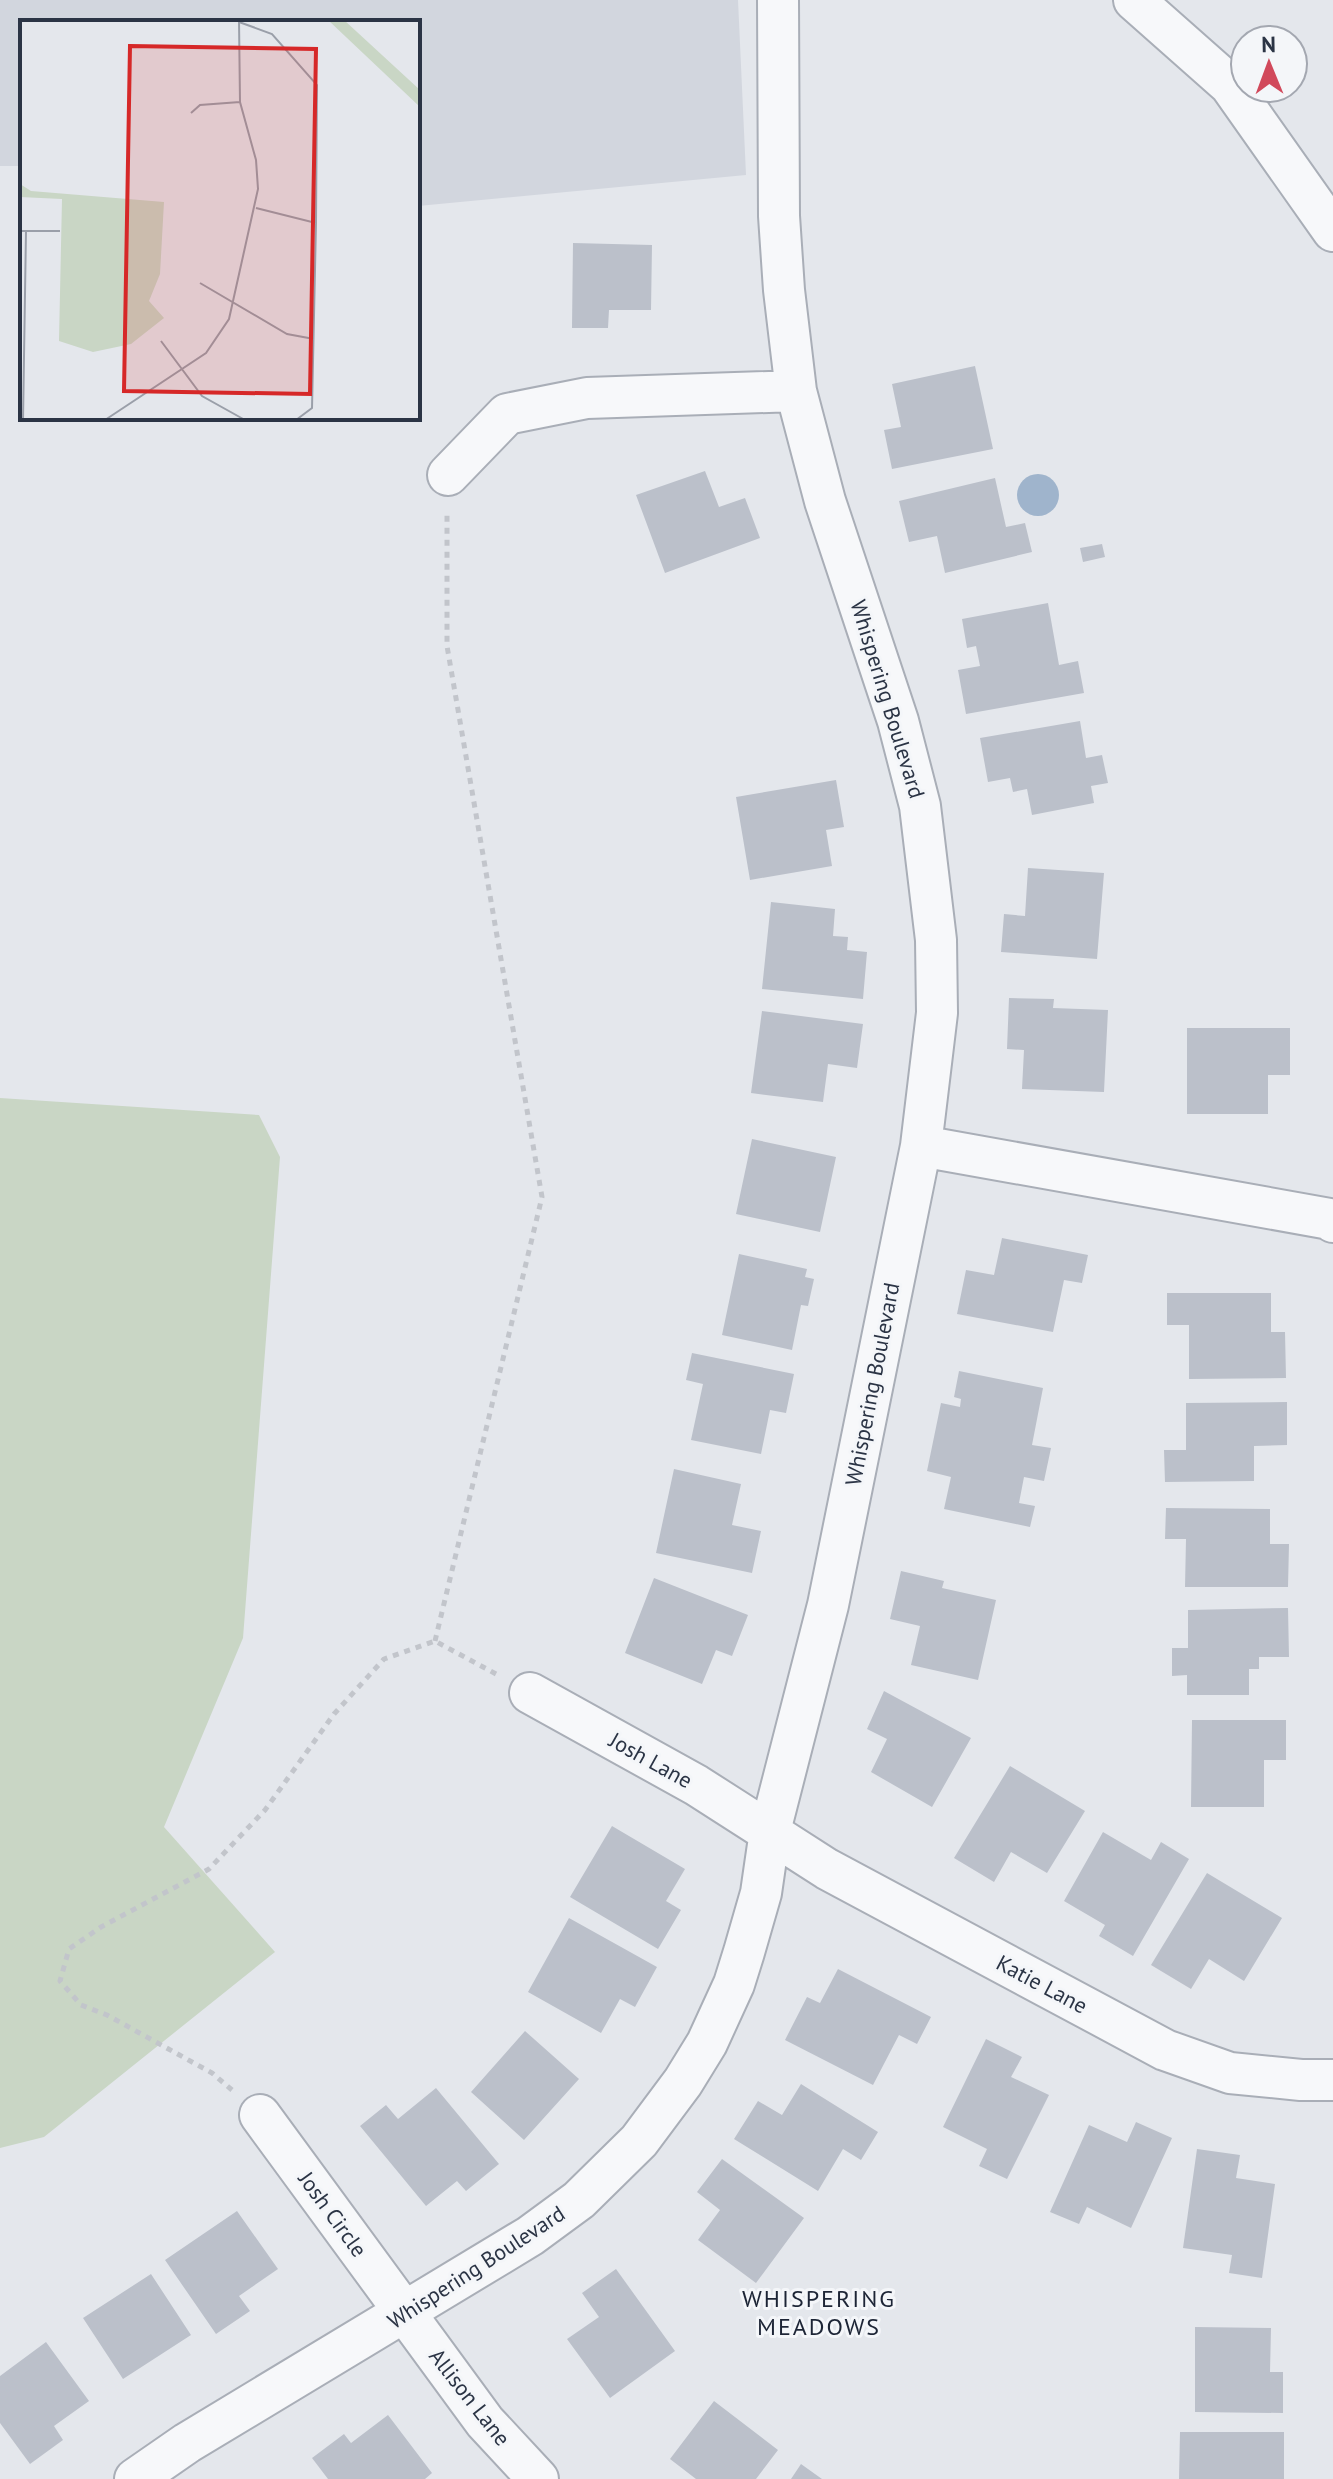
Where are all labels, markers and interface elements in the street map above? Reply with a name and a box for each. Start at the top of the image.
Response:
inset map [20,20,420,420]
north arrow [1229,24,1309,104]
text: N [1261,30,1276,58]
street label: Whispering Boulevard [844,596,932,802]
street label: Whispering Boulevard [839,1280,905,1488]
street label: Josh Lane [604,1725,697,1794]
street label: Katie Lane [992,1948,1092,2020]
street label: Josh Circle [292,2165,373,2262]
street label: Whispering Boulevard [382,2199,570,2335]
district label: WHISPERING MEADOWS [742,2283,896,2342]
street label: Allison Lane [423,2343,517,2451]

